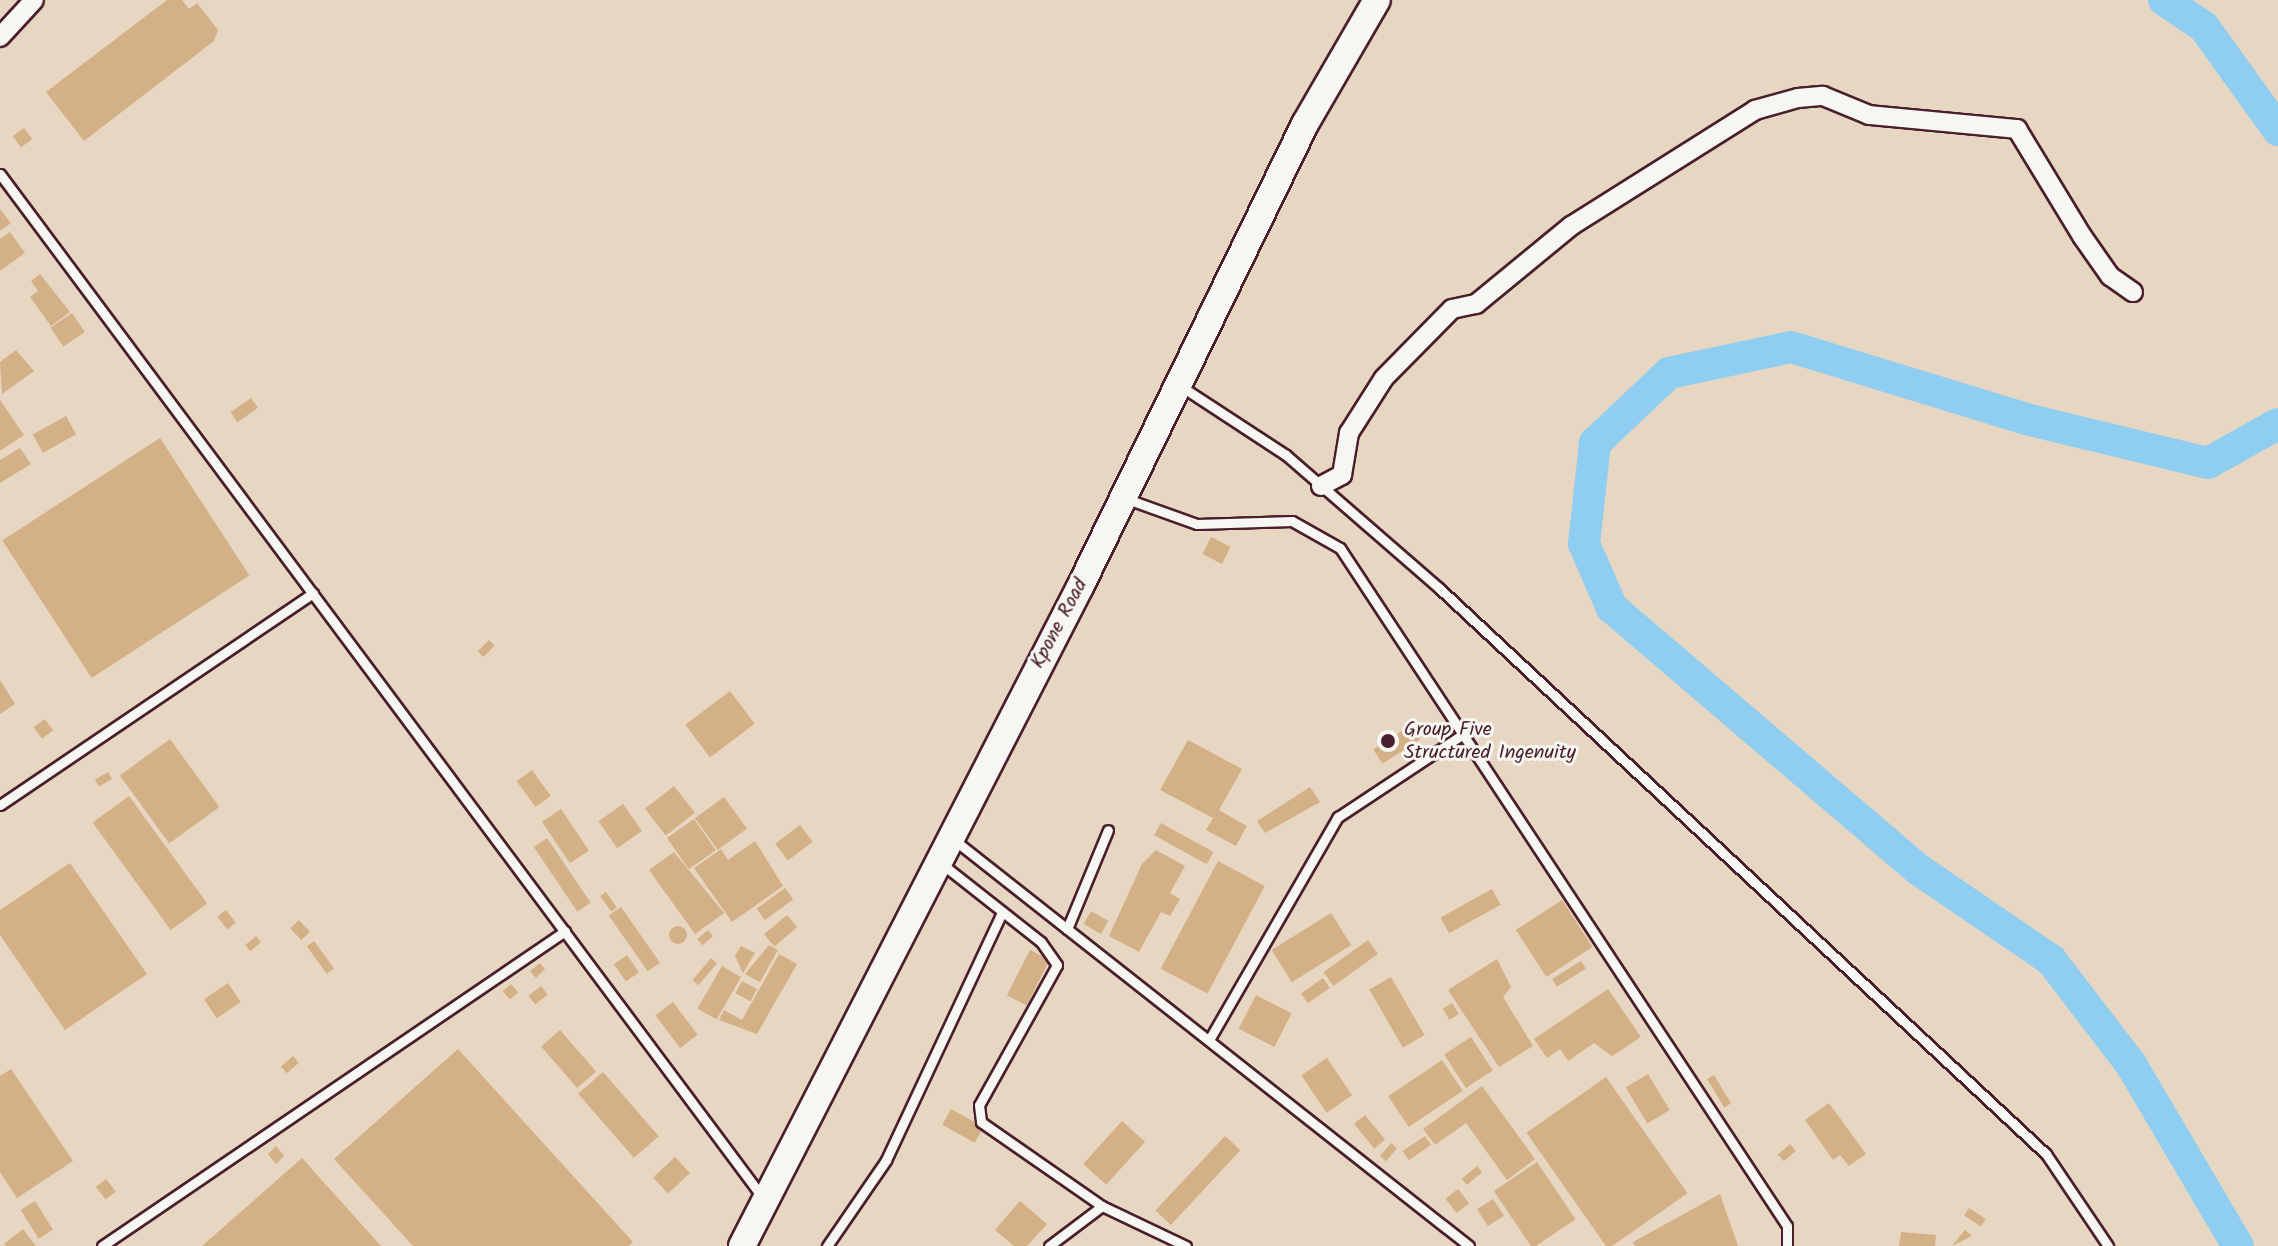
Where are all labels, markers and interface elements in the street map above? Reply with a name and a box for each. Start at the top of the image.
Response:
street label: Kpone Road [1026,575,1094,673]
place label: Group Five Structured Ingenuity [1404,718,1576,765]
marker: Group Five Structured Ingenuity [1379,732,1397,750]

